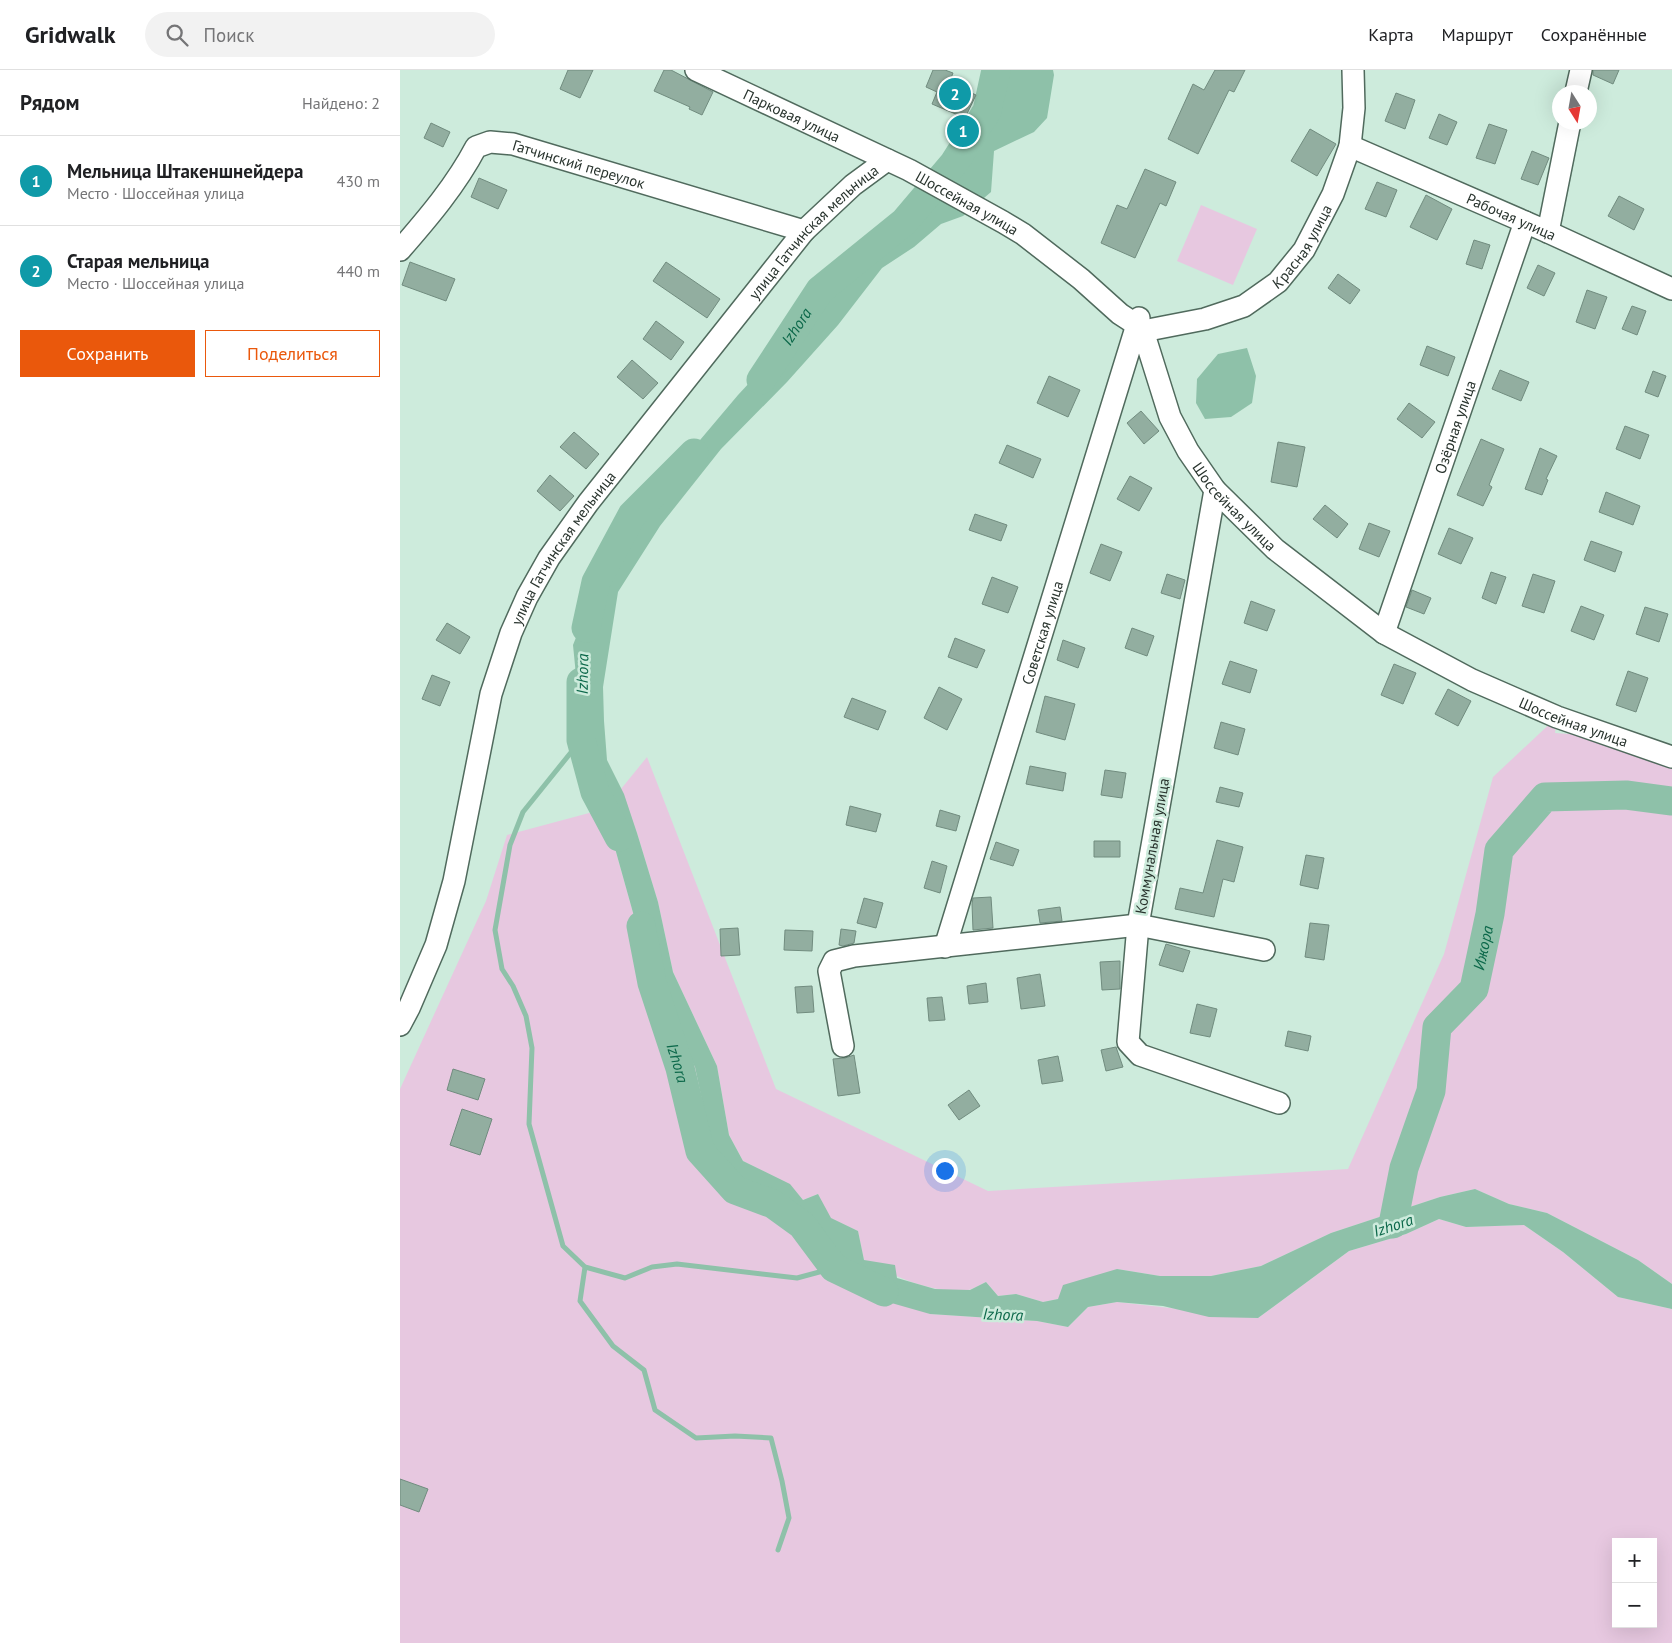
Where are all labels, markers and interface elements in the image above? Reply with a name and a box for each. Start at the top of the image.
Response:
search box [145,12,495,57]
text: Gridwalk [25,19,115,50]
icon: search [163,21,191,49]
text: Поиск [203,23,254,47]
text: Карта [1368,23,1414,46]
text: Маршрут [1442,23,1513,46]
text: Сохранённые [1541,23,1647,46]
pin: 2 [939,75,971,113]
street label: Парковая улица [740,84,843,146]
north arrow [1552,85,1597,130]
text: Рядом [20,89,79,116]
text: Найдено: 2 [302,93,380,113]
pin: 1 [947,112,979,150]
street label: Гатчинский переулок [510,135,648,193]
text: Мельница Штакеншнейдера [67,159,303,183]
street label: улица Гатчинская мельница [744,160,882,303]
street label: Шоссейная улица [913,166,1022,239]
text: 1 [31,171,41,191]
text: 430 m [337,171,380,191]
text: Место · Шоссейная улица [67,183,244,203]
street label: Рабочая улица [1464,188,1559,244]
street label: Красная улица [1268,201,1335,293]
text: Старая мельница [67,249,209,273]
text: 2 [31,261,41,281]
text: 440 m [337,261,380,281]
text: Место · Шоссейная улица [67,273,244,293]
water label: Izhora [777,304,816,349]
button: Сохранить [20,330,195,377]
button: Поделиться [205,330,380,377]
street label: Озёрная улица [1430,378,1480,476]
street label: Шоссейная улица [1189,458,1281,555]
street label: улица Гатчинская мельница [506,467,619,628]
street label: Советская улица [1017,578,1067,687]
water label: Izhora [572,653,592,695]
street label: Шоссейная улица [1516,692,1631,750]
street label: Коммунальная улица [1131,777,1173,915]
water label: Ижора [1468,923,1497,972]
water label: Izhora [662,1040,693,1085]
your location [932,1158,958,1184]
water label: Izhora [1371,1209,1416,1241]
water label: Izhora [982,1303,1024,1325]
map controls [1612,1538,1657,1628]
button: + [1612,1538,1657,1583]
button: − [1612,1583,1657,1628]

